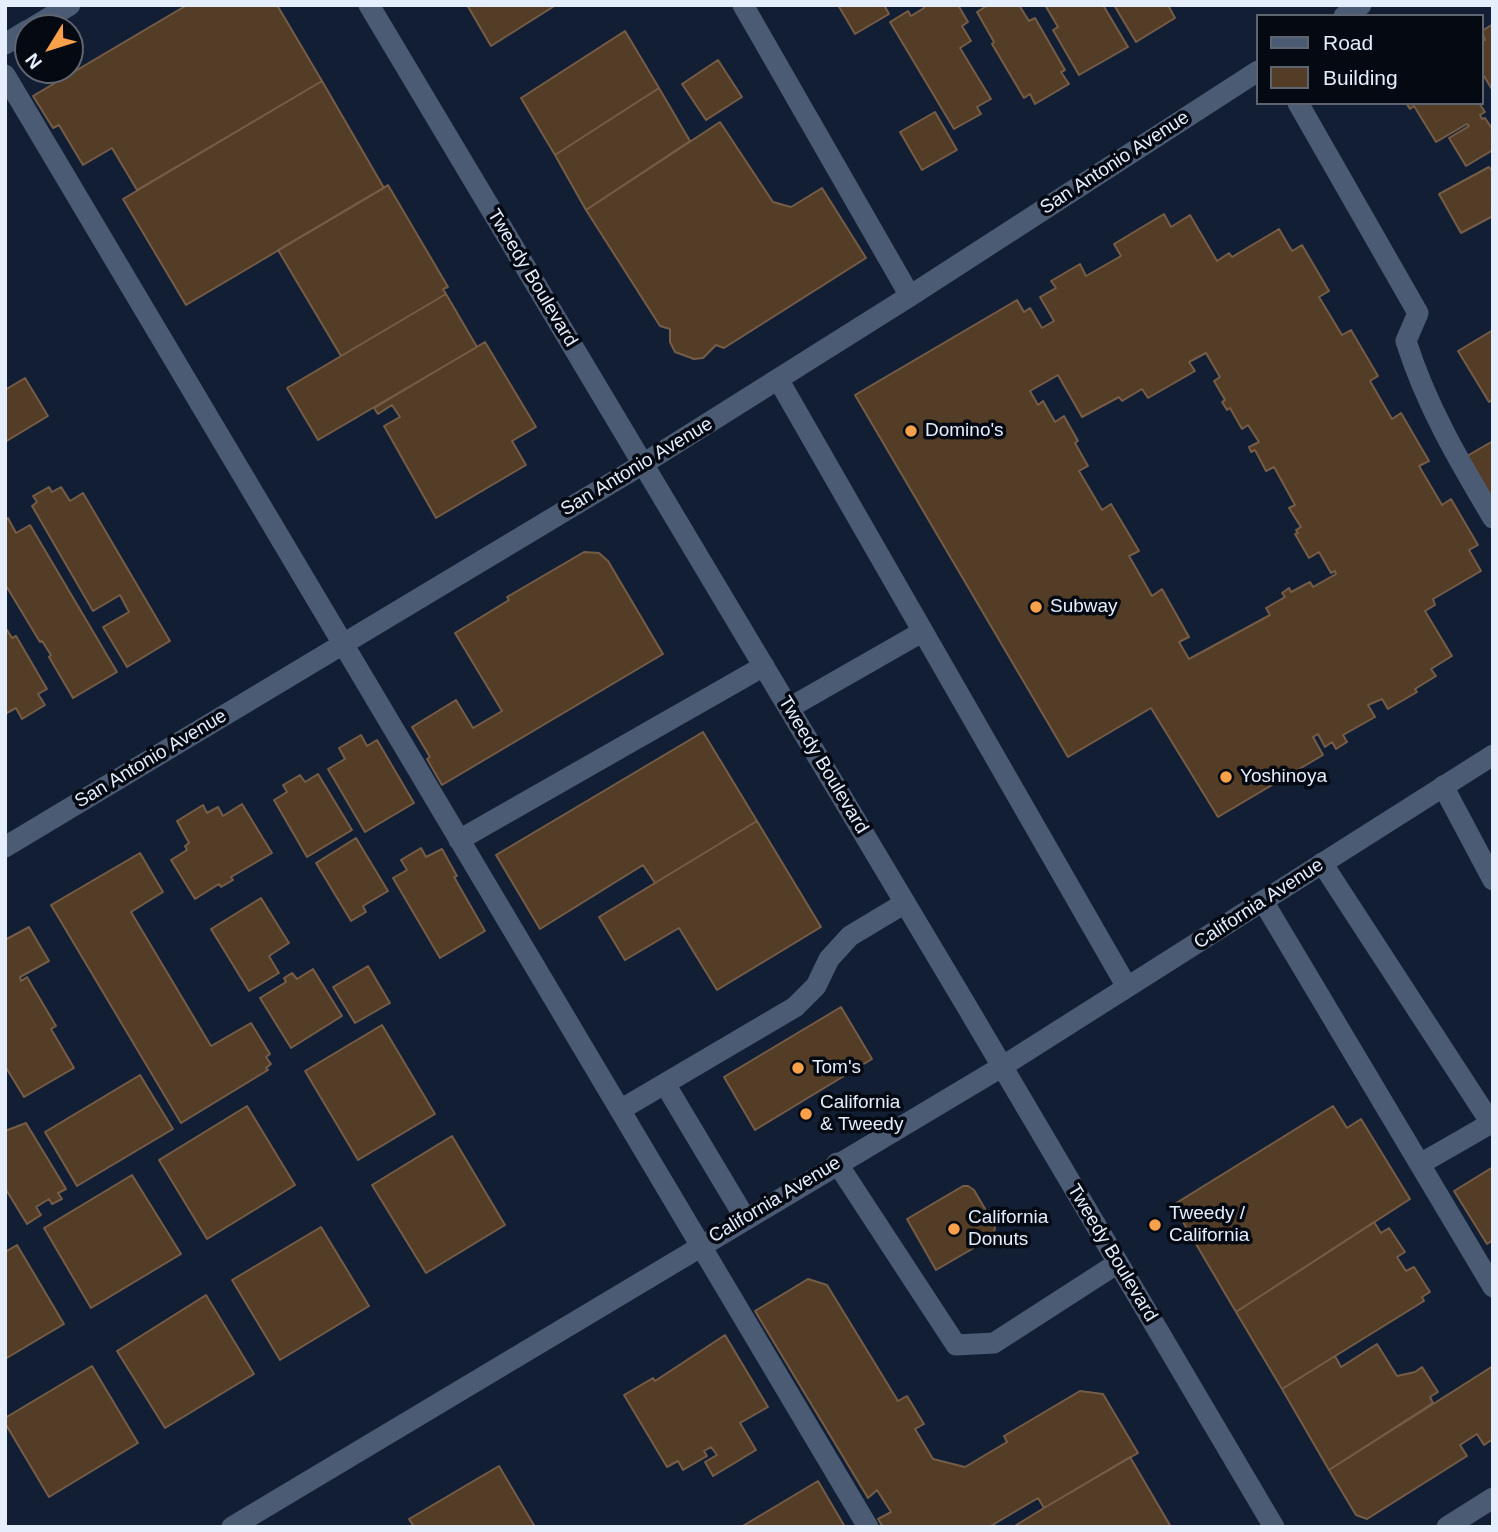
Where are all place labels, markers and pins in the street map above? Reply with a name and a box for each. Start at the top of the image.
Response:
place label: Domino's [925,420,1004,442]
marker: Domino's [903,423,919,439]
place label: Subway [1050,596,1118,618]
marker: Subway [1028,599,1044,615]
place label: Yoshinoya [1240,766,1327,788]
marker: Yoshinoya [1218,769,1234,785]
place label: Tom's [812,1057,861,1079]
marker: Tom's [790,1060,806,1076]
place label: California & Tweedy [820,1092,903,1136]
marker: California & Tweedy [798,1106,814,1122]
place label: Tweedy / California [1169,1203,1249,1247]
place label: California Donuts [968,1207,1048,1251]
marker: Tweedy / California [1147,1217,1163,1233]
marker: California Donuts [946,1221,962,1237]

